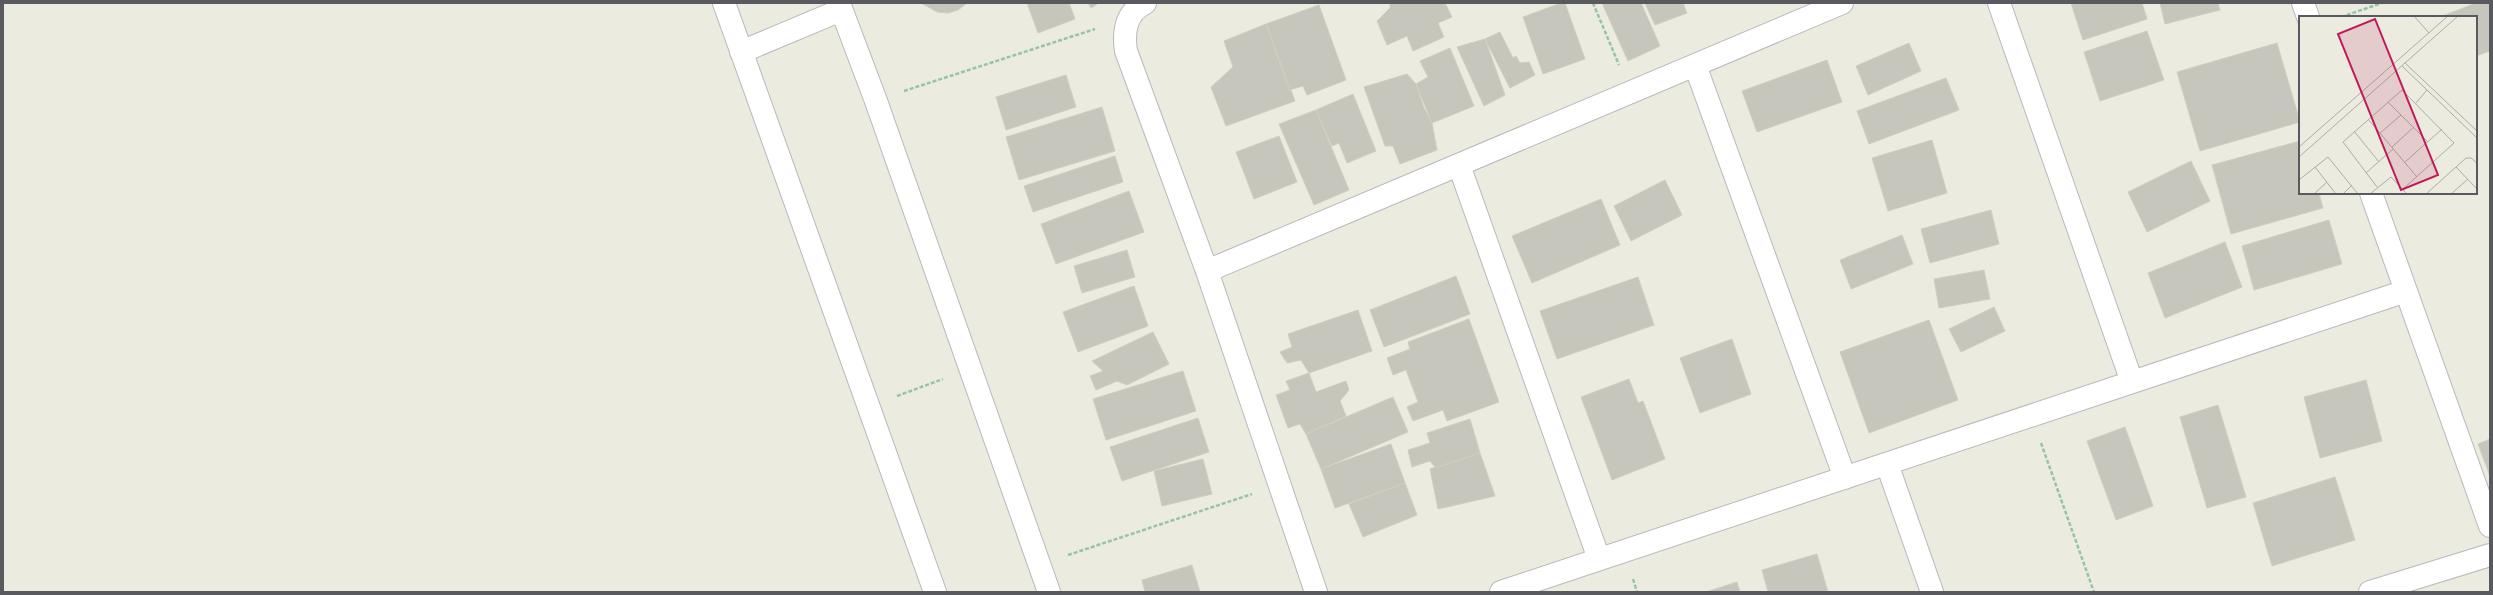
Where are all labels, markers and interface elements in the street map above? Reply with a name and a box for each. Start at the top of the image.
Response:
inset map [2299,16,2477,194]

